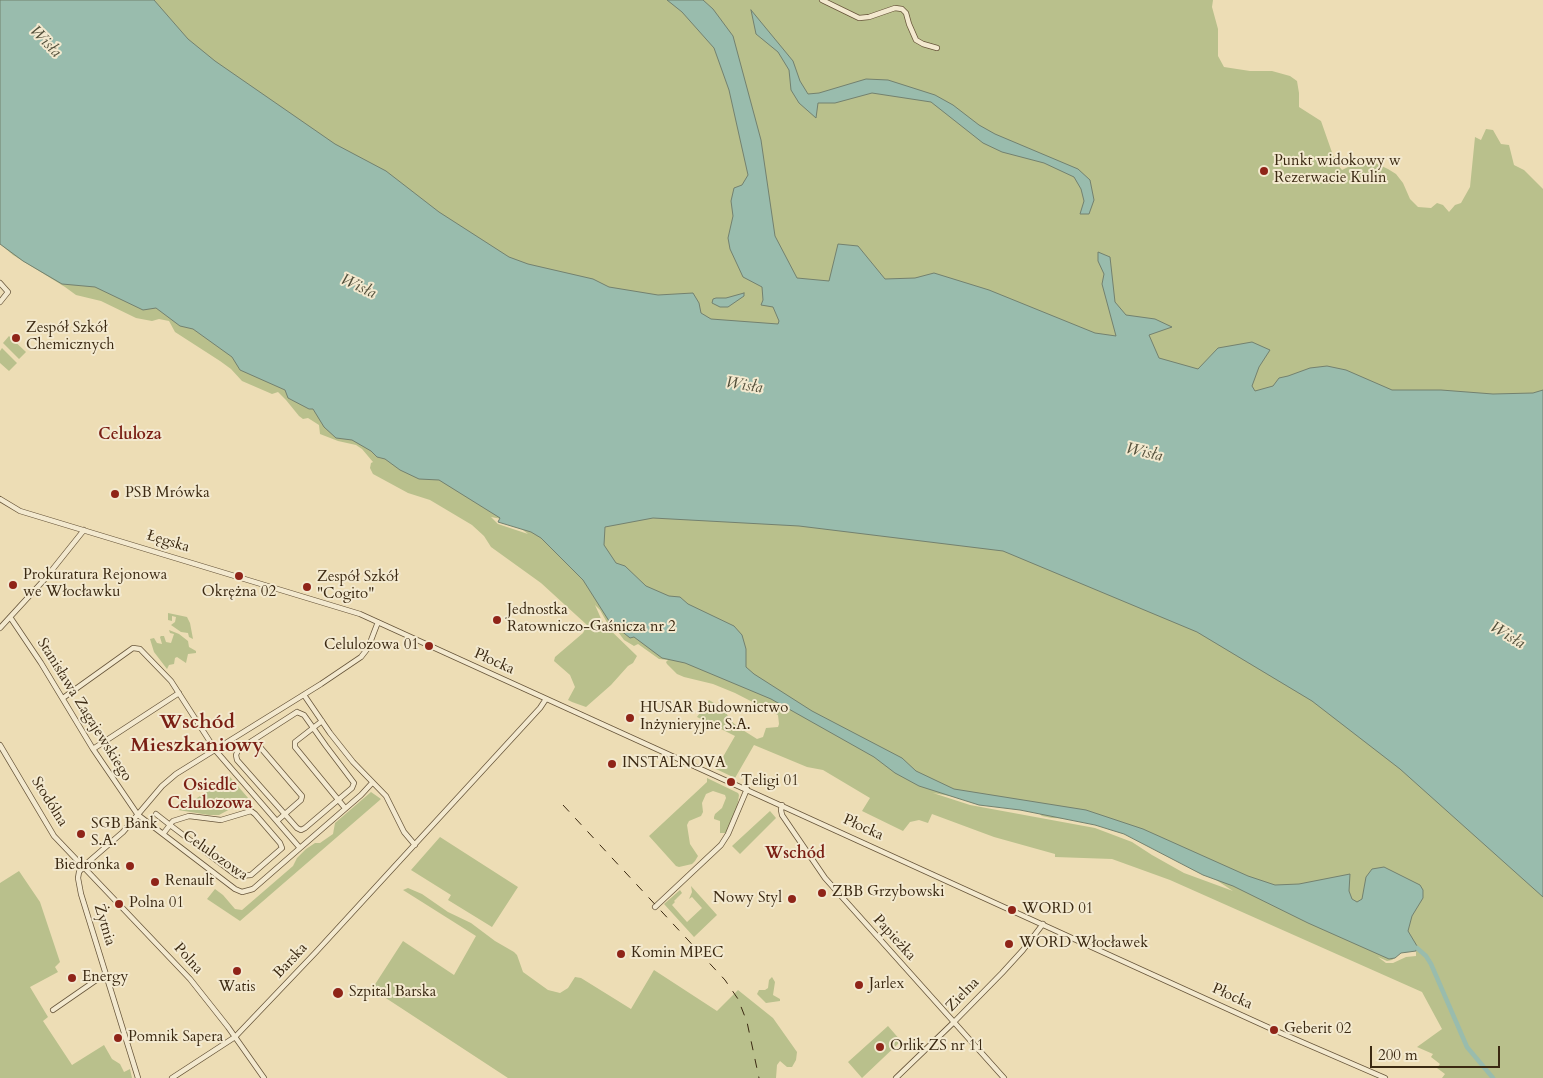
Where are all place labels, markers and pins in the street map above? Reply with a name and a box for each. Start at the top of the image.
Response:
place label: Punkt widokowy w Rezerwacie Kulin [1274,153,1401,188]
marker: Punkt widokowy w Rezerwacie Kulin [1258,165,1270,177]
place label: Zespół Szkół Chemicznych [26,320,114,355]
marker: Zespół Szkół Chemicznych [10,332,22,344]
place label: PSB Mrówka [125,485,210,503]
marker: PSB Mrówka [109,488,121,500]
place label: Prokuratura Rejonowa we Włocławku [23,567,167,602]
place label: Zespół Szkół "Cogito" [317,569,398,604]
marker: Okrężna 02 [233,570,245,582]
marker: Prokuratura Rejonowa we Włocławku [7,579,19,591]
marker: Zespół Szkół "Cogito" [301,581,313,593]
place label: Okrężna 02 [202,584,276,602]
place label: Jednostka Ratowniczo-Gaśnicza nr 2 [507,602,676,637]
marker: Jednostka Ratowniczo-Gaśnicza nr 2 [491,614,503,626]
place label: Celulozowa 01 [324,637,419,655]
marker: Celulozowa 01 [423,640,435,652]
place label: HUSAR Budownictwo Inżynieryjne S.A. [640,700,788,735]
marker: HUSAR Budownictwo Inżynieryjne S.A. [624,712,636,724]
place label: INSTALNOVA [622,755,726,773]
marker: INSTALNOVA [606,758,618,770]
place label: Teligi 01 [741,773,799,791]
marker: Teligi 01 [725,776,737,788]
place label: SGB Bank S.A. [91,816,158,851]
marker: SGB Bank S.A. [75,828,87,840]
place label: Biedronka [54,857,120,875]
marker: Biedronka [124,860,136,872]
place label: Renault [165,873,214,891]
marker: Renault [149,876,161,888]
place label: ZBB Grzybowski [832,884,945,902]
marker: ZBB Grzybowski [816,887,828,899]
place label: Nowy Styl [713,890,782,908]
marker: Nowy Styl [786,893,798,905]
place label: Polna 01 [129,895,184,913]
marker: Polna 01 [113,898,125,910]
place label: WORD 01 [1022,901,1094,919]
marker: WORD 01 [1006,904,1018,916]
place label: WORD Włocławek [1019,935,1148,953]
marker: WORD Włocławek [1003,938,1015,950]
place label: Komin MPEC [631,945,723,963]
marker: Komin MPEC [615,948,627,960]
marker: Watis [231,965,243,977]
place label: Energy [82,969,128,987]
marker: Energy [66,972,78,984]
place label: Jarlex [869,976,904,994]
place label: Watis [218,979,256,997]
marker: Jarlex [853,979,865,991]
place label: Szpital Barska [349,984,436,1002]
marker: Szpital Barska [331,986,345,1000]
place label: Geberit 02 [1284,1021,1351,1039]
marker: Geberit 02 [1268,1024,1280,1036]
place label: Pomnik Sapera [128,1029,223,1047]
marker: Pomnik Sapera [112,1032,124,1044]
place label: Orlik ZS nr 11 [890,1038,984,1056]
marker: Orlik ZS nr 11 [874,1041,886,1053]

